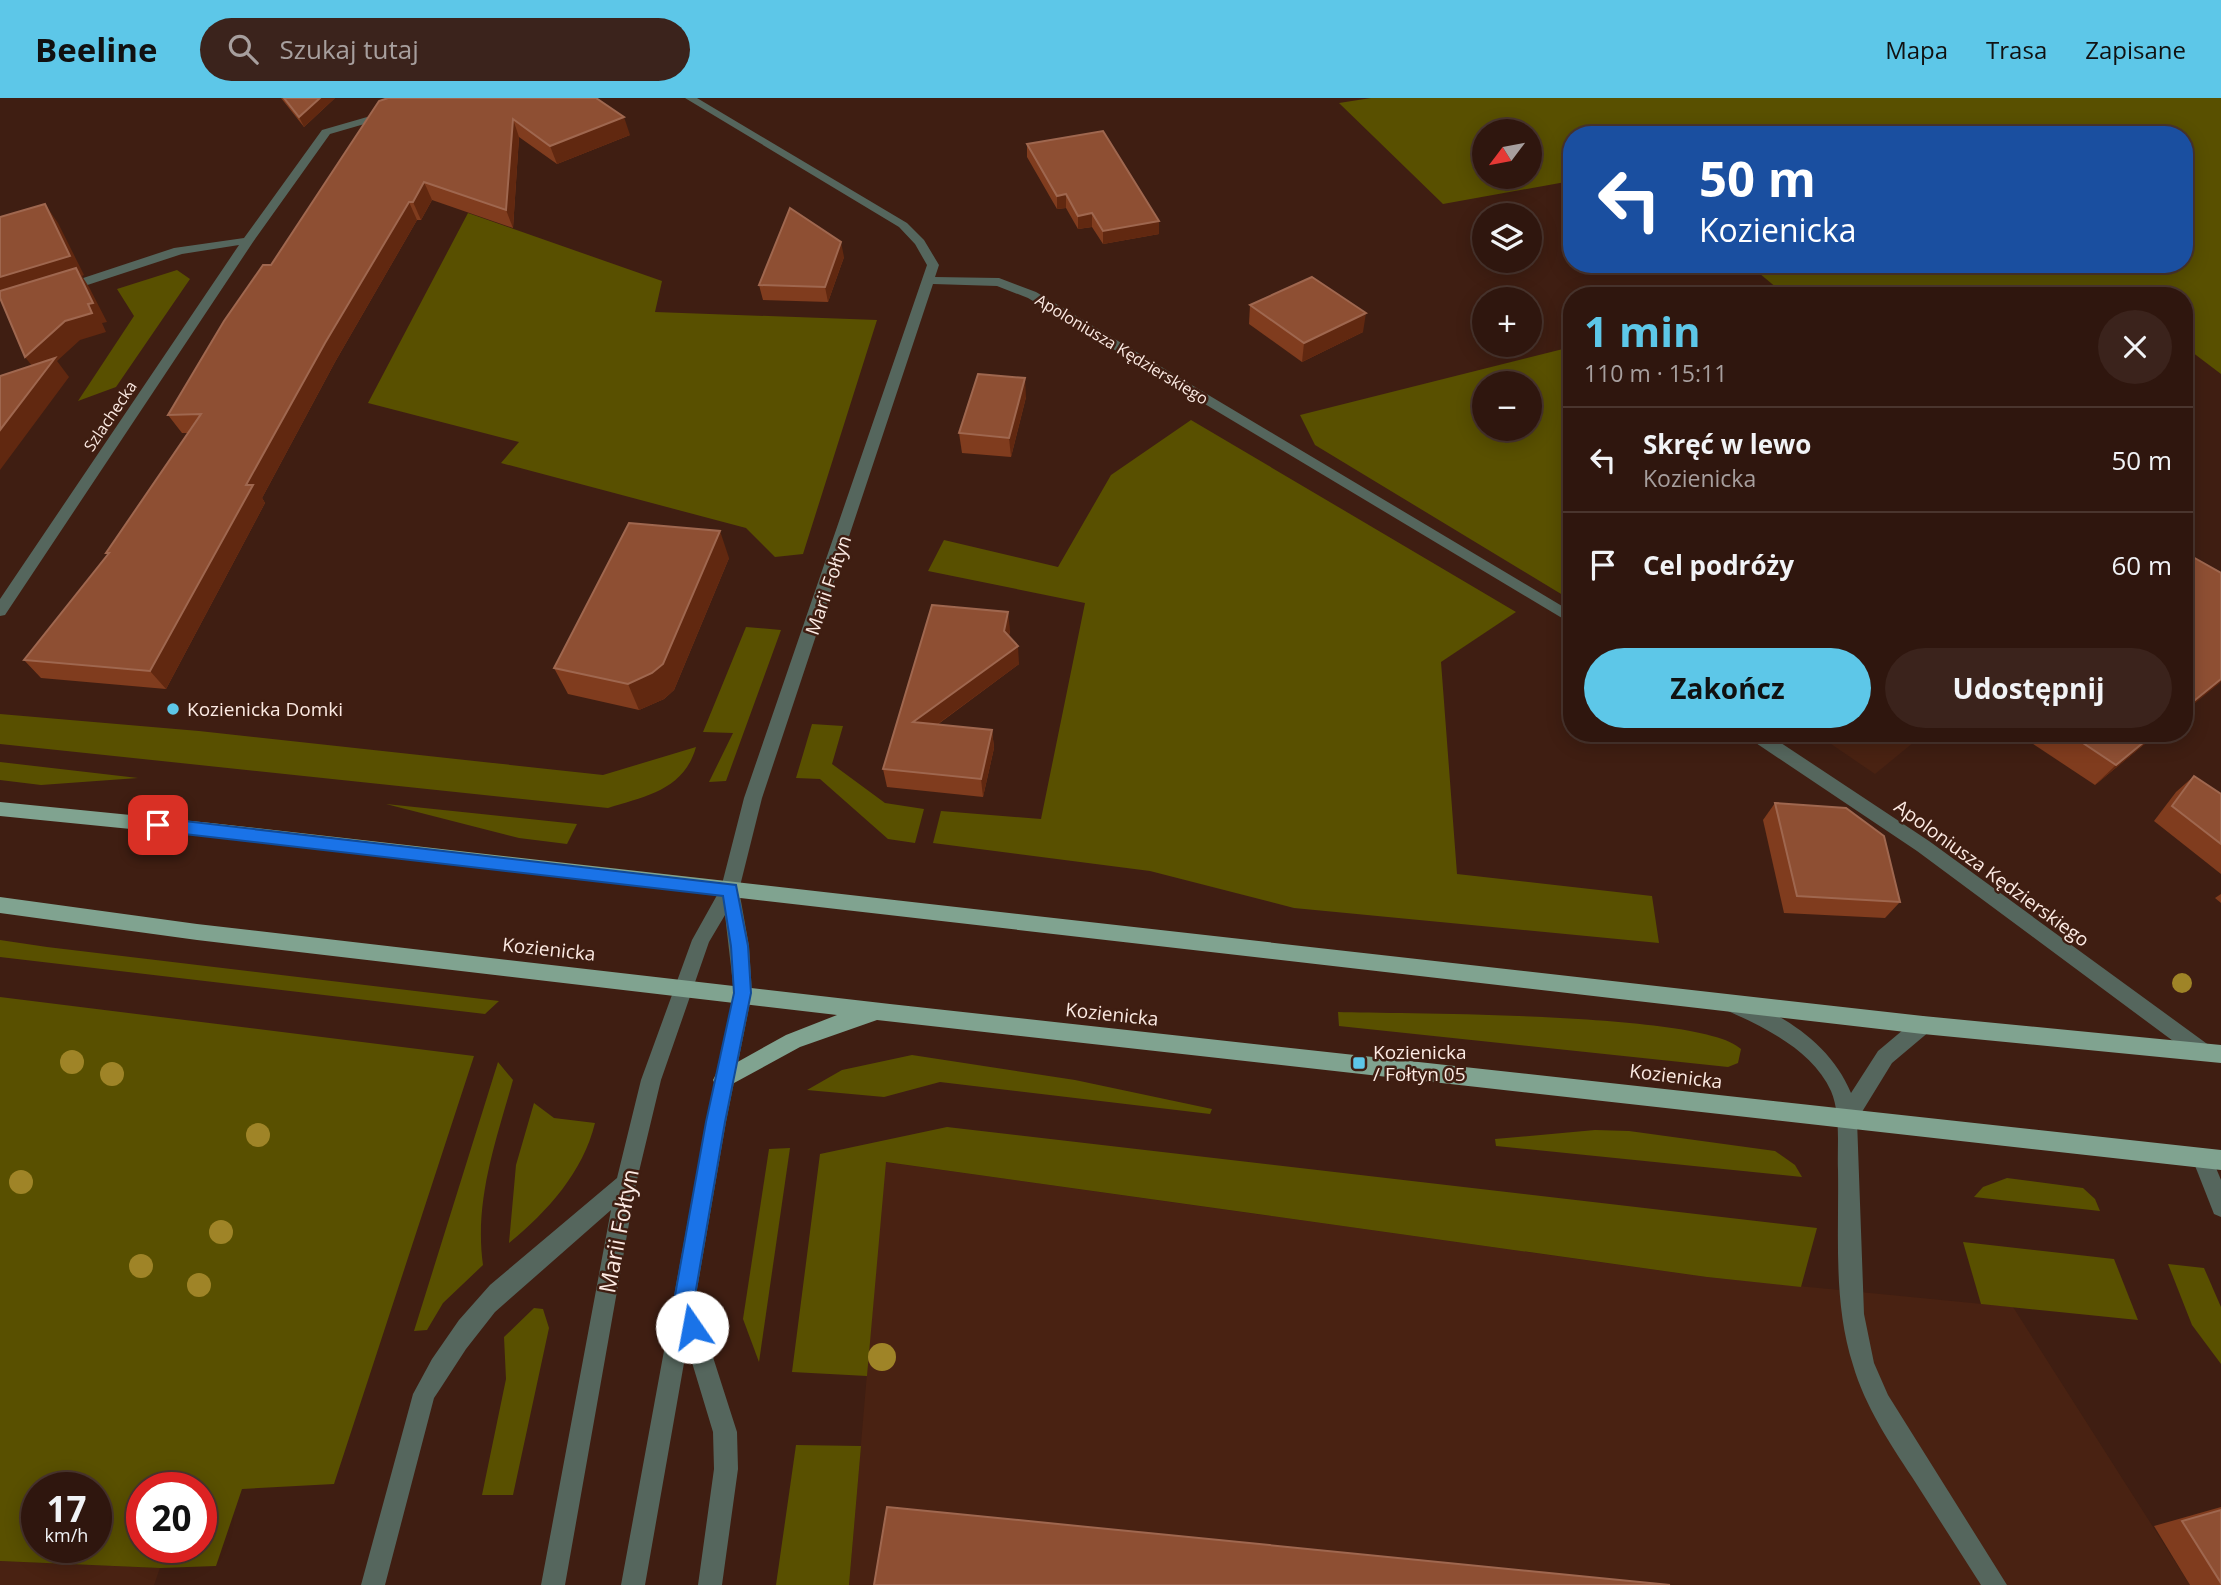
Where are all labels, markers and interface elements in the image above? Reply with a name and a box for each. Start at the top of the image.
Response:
search box [200,18,690,81]
text: Beeline [35,27,158,72]
icon: search [224,30,262,68]
text: Szukaj tutaj [280,31,419,67]
text: Mapa [1885,33,1948,66]
text: Trasa [1986,33,2047,66]
text: Zapisane [2085,33,2186,66]
north arrow [1472,119,1542,189]
map controls [1472,119,1542,441]
text: 50 m [1699,145,1816,211]
icon: left [1584,154,1675,245]
button: layers [1472,203,1542,273]
text: Kozienicka [1699,208,1857,251]
button: + [1472,287,1542,357]
street label: Apoloniusza Kędzierskiego [1031,289,1213,409]
text: 1 min [1584,302,1701,359]
button: close [2098,310,2172,384]
text: 110 m · 15:11 [1584,357,1727,389]
button: − [1472,371,1542,441]
street label: Szlachecka [78,376,142,456]
text: Skręć w lewo [1643,426,1811,462]
icon: left [1584,441,1622,479]
text: 50 m [2111,442,2172,478]
text: Kozienicka [1643,462,1756,494]
street label: Marii Fołtyn [799,532,857,638]
icon: arrive [1584,546,1622,584]
text: Cel podróży [1643,547,1794,583]
text: 60 m [2111,547,2172,583]
button: Zakończ [1584,648,1871,728]
button: Udostępnij [1885,648,2172,728]
place label: Kozienicka Domki [187,696,343,722]
marker: Kozienicka Domki [165,701,181,717]
street label: Apoloniusza Kędzierskiego [1889,793,2095,953]
pin [128,795,188,855]
icon: arrive [139,806,177,844]
street label: Kozienicka [501,931,597,967]
street label: Kozienicka [1064,996,1160,1032]
place label: Kozienicka / Fołtyn 05 [1373,1039,1467,1087]
marker: Kozienicka / Fołtyn 05 [1351,1055,1367,1071]
street label: Kozienicka [1628,1057,1724,1095]
street label: Marii Fołtyn [590,1166,646,1296]
position arrow [655,1290,729,1364]
speed limit sign: 20 [126,1472,217,1563]
text: 17 [46,1485,87,1532]
text: km/h [45,1523,88,1547]

